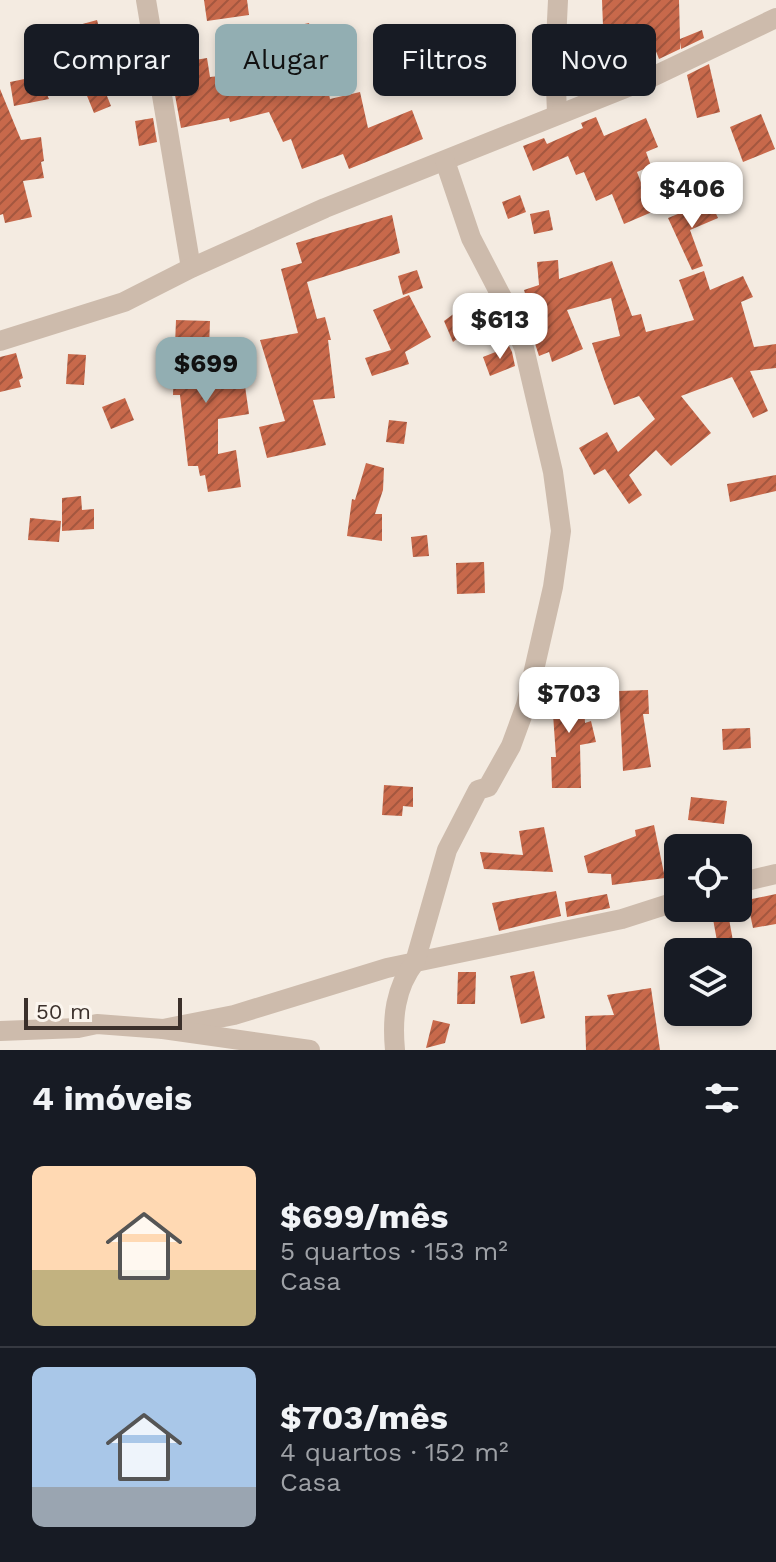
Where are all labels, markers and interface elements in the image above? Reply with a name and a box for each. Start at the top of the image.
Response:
chip: Comprar [24,24,199,96]
chip: Alugar [215,24,357,96]
chip: Filtros [373,24,516,96]
chip: Novo [532,24,656,96]
pin: $406 [645,162,739,230]
text: $406 [659,173,725,203]
pin: $613 [453,293,547,361]
text: $613 [471,304,529,334]
pin: $699 [159,337,253,405]
text: $699 [174,348,238,378]
pin: $703 [522,667,616,735]
text: $703 [537,678,601,708]
map controls [664,834,752,1026]
button: locate [664,834,752,922]
button: layers [664,938,752,1026]
scale bar [24,994,182,1030]
text: 50 m [36,999,91,1024]
icon: filters [700,1076,744,1120]
text: 4 imóveis [32,1078,192,1118]
text: $699/mês [280,1196,448,1236]
icon: home [96,1198,192,1294]
text: 5 quartos · 153 m² [280,1236,508,1266]
text: Casa [280,1266,341,1296]
text: $703/mês [280,1397,448,1437]
icon: home [96,1399,192,1495]
text: 4 quartos · 152 m² [280,1437,509,1467]
text: Casa [280,1467,341,1497]

